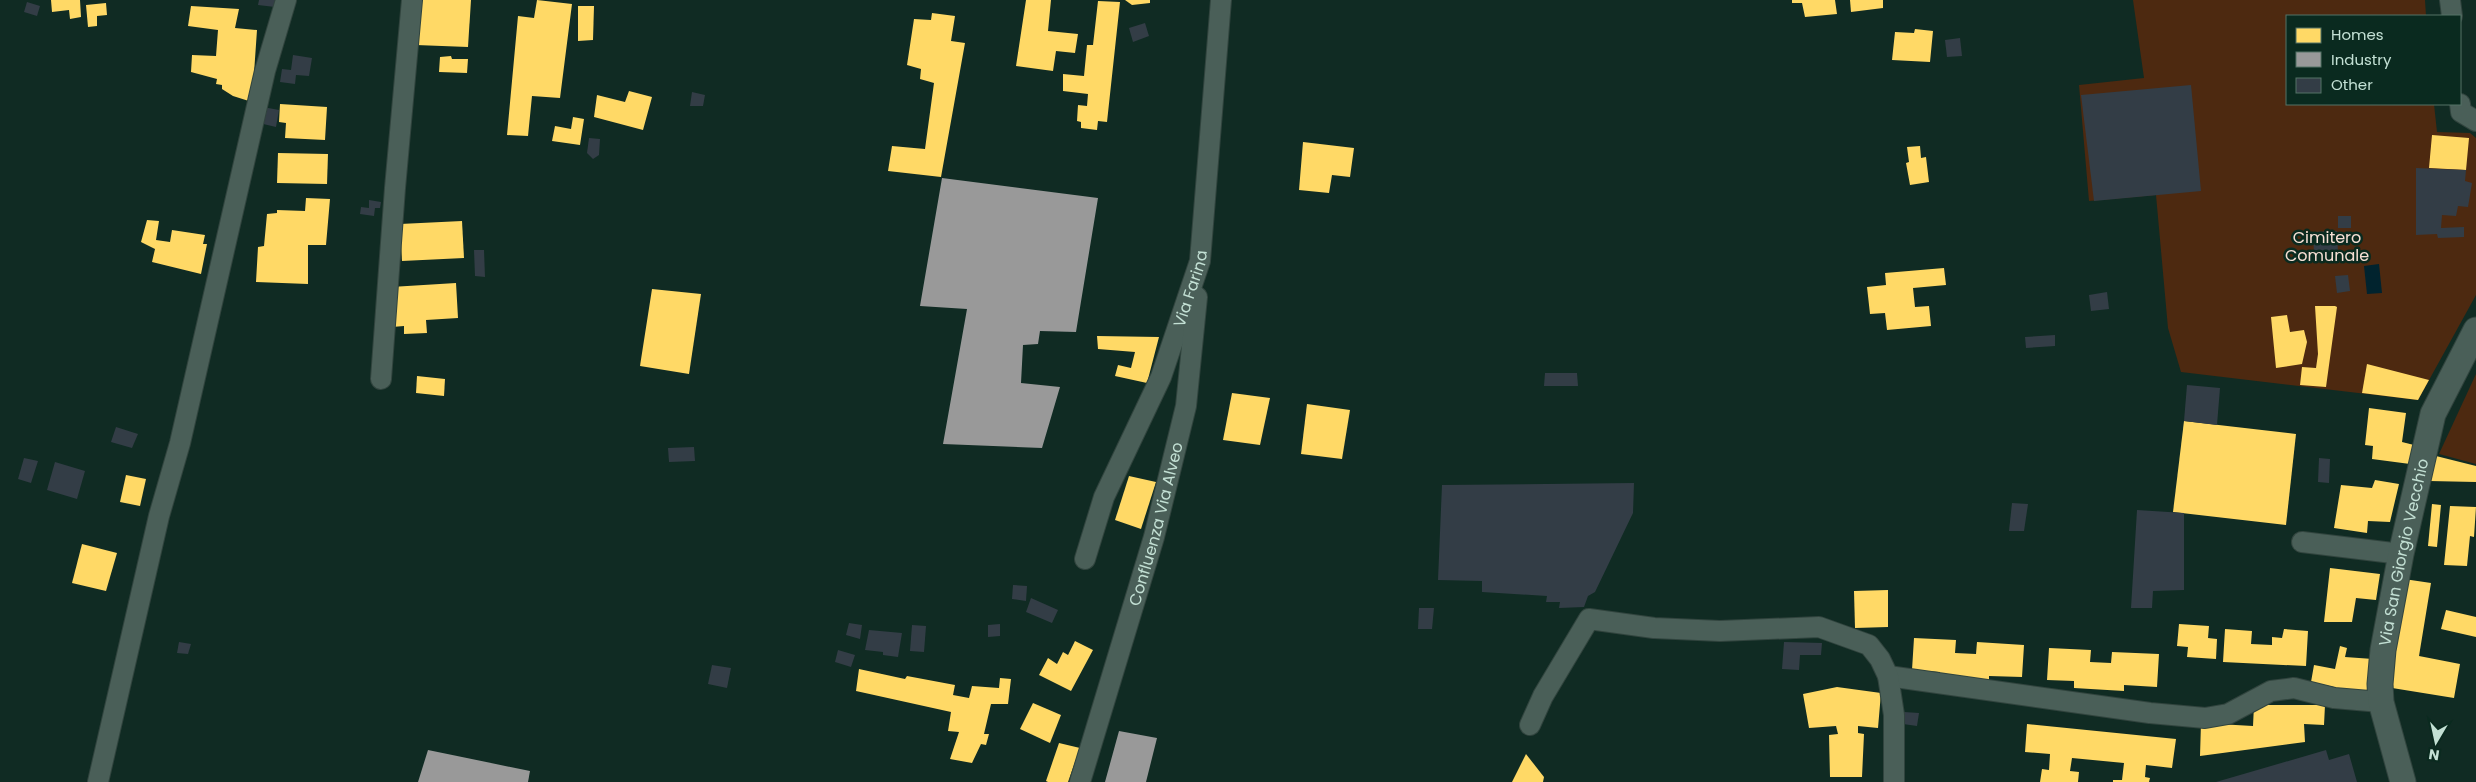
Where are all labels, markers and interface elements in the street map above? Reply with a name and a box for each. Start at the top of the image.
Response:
legend [2286,15,2461,105]
text: Homes [2331,24,2384,45]
text: Industry [2331,49,2392,70]
text: Other [2331,74,2373,95]
park label: Cimitero Comunale [2285,226,2369,267]
street label: Via Farina [1167,249,1212,330]
street label: Confluenza Via Alveo [1122,440,1188,609]
street label: Via San Giorgio Vecchio [2372,456,2434,648]
north arrow [2411,717,2461,767]
text: N [2427,744,2441,766]

